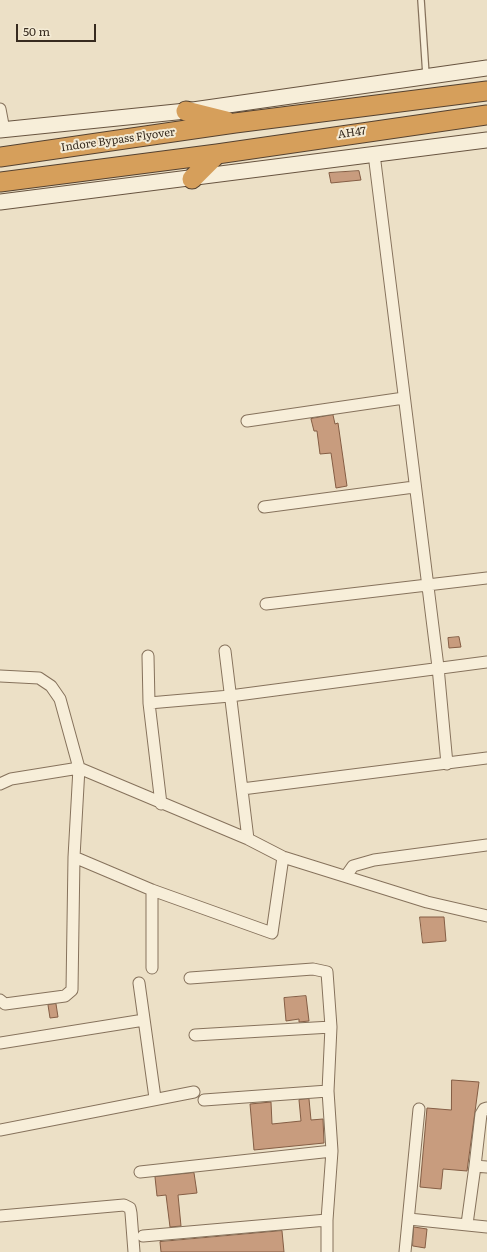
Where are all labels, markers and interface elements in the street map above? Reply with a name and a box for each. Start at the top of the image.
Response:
scale bar [18,16,98,42]
text: 50 m [23,22,50,40]
street label: AH47 [337,124,367,142]
street label: Indore Bypass Flyover [60,125,176,155]

